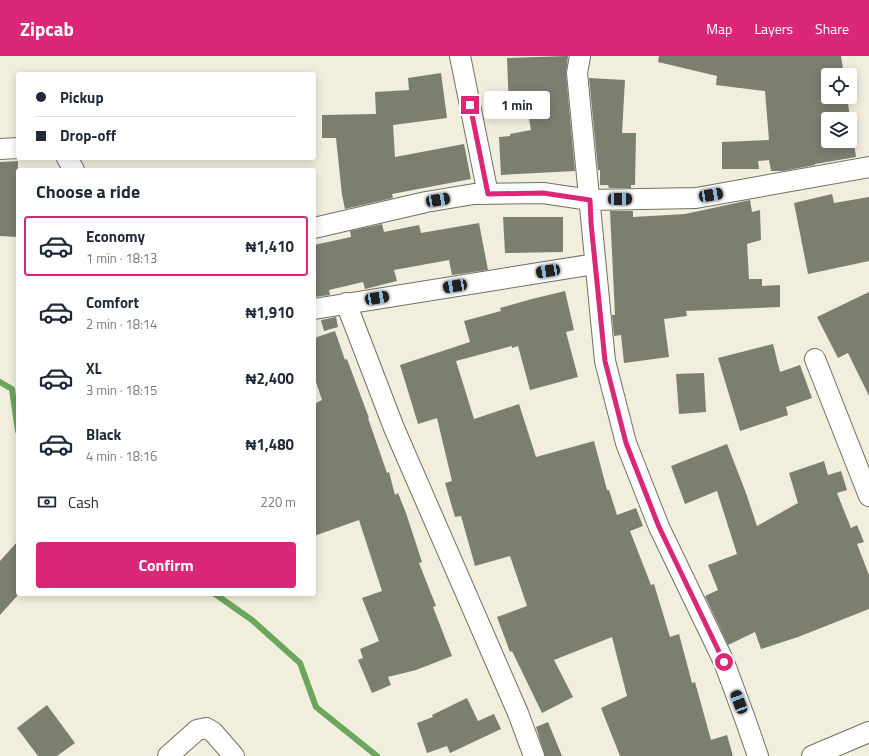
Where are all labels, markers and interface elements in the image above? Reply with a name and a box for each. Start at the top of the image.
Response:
text: Zipcab [20,14,74,43]
text: Map [706,18,732,39]
text: Layers [754,18,793,39]
text: Share [815,18,849,39]
map controls [821,68,857,148]
button: locate [821,68,857,104]
text: Pickup [60,86,104,109]
callout: 1 min [484,91,550,119]
text: 1 min [501,95,533,115]
route end [461,96,479,114]
button: layers [821,112,857,148]
text: Drop-off [60,124,116,147]
text: Choose a ride [36,178,140,205]
car [698,187,724,203]
car [425,192,451,208]
car [608,193,632,205]
text: Economy [86,225,145,248]
icon: car [38,228,74,264]
text: ₦1,410 [246,235,294,258]
text: 1 min · 18:13 [86,248,157,268]
car [535,263,561,279]
car [442,278,468,294]
car [364,290,390,306]
text: Comfort [86,291,139,314]
icon: car [38,294,74,330]
text: ₦1,910 [246,301,294,324]
text: 2 min · 18:14 [86,314,157,334]
text: XL [86,357,102,380]
icon: car [38,360,74,396]
text: ₦2,400 [246,367,294,390]
text: 3 min · 18:15 [86,380,157,400]
text: Black [86,423,121,446]
icon: car [38,426,74,462]
text: ₦1,480 [246,433,294,456]
text: 4 min · 18:16 [86,446,157,466]
icon: cash [36,491,58,513]
text: Cash [68,491,99,514]
text: 220 m [260,492,296,512]
button: Confirm [36,542,296,588]
route start [715,653,733,671]
car [729,689,749,715]

